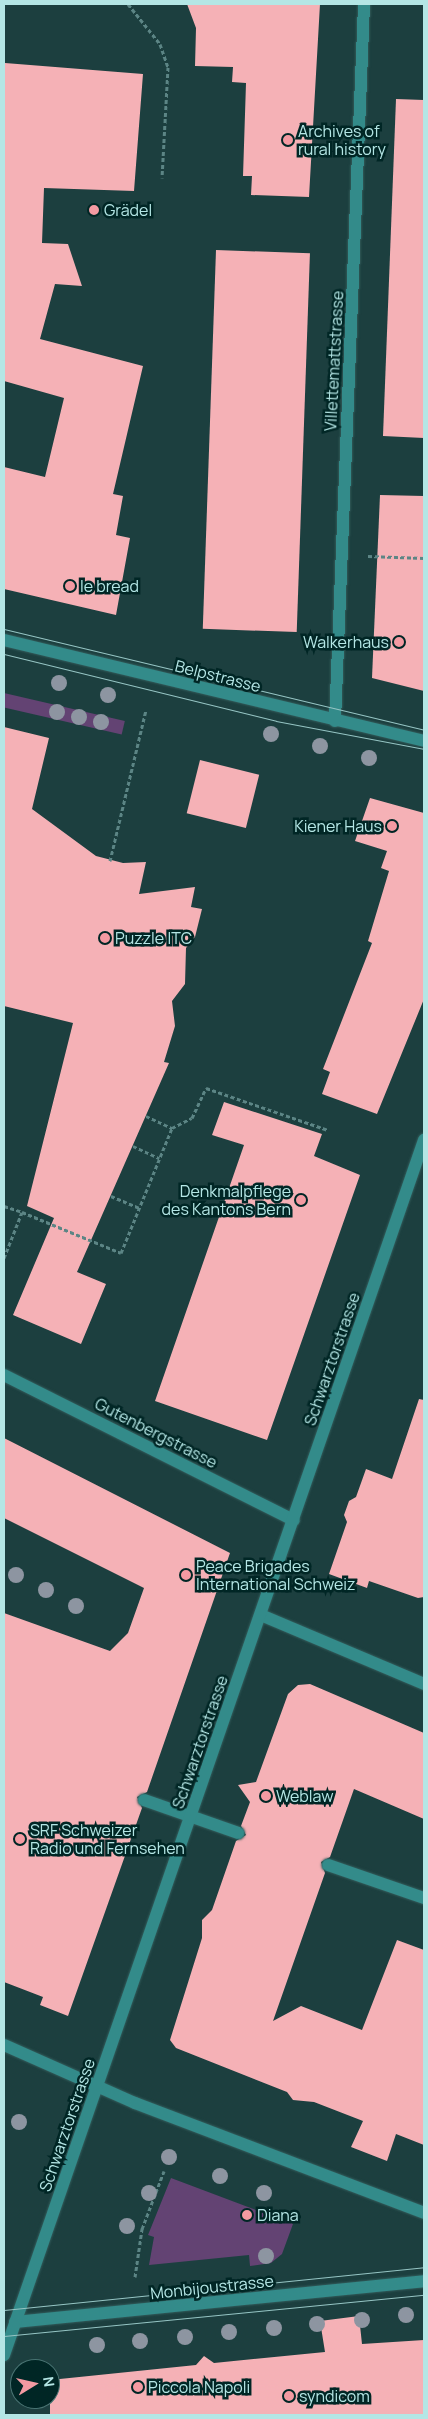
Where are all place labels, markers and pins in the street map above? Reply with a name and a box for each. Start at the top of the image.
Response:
place label: Archives of rural history [298,121,386,159]
marker: Archives of rural history [282,134,294,146]
place label: Grädel [104,200,152,220]
marker: Grädel [88,204,100,216]
place label: le bread [80,576,139,596]
marker: le bread [64,580,76,592]
place label: Walkerhaus [303,632,389,652]
marker: Walkerhaus [393,636,405,648]
place label: Kiener Haus [294,816,382,836]
marker: Kiener Haus [386,820,398,832]
place label: Puzzle ITC [115,928,192,948]
marker: Puzzle ITC [99,932,111,944]
place label: Denkmalpflege des Kantons Bern [162,1181,291,1219]
marker: Denkmalpflege des Kantons Bern [295,1194,307,1206]
place label: Peace Brigades International Schweiz [196,1556,356,1594]
marker: Peace Brigades International Schweiz [180,1569,192,1581]
place label: Weblaw [276,1786,333,1806]
marker: Weblaw [260,1790,272,1802]
place label: SRF Schweizer Radio und Fernsehen [30,1820,185,1858]
marker: SRF Schweizer Radio und Fernsehen [14,1833,26,1845]
place label: Diana [257,2205,299,2225]
marker: Diana [241,2209,253,2221]
place label: Piccola Napoli [148,2377,250,2397]
marker: Piccola Napoli [132,2381,144,2393]
place label: syndicom [299,2386,370,2406]
marker: syndicom [283,2390,295,2402]

